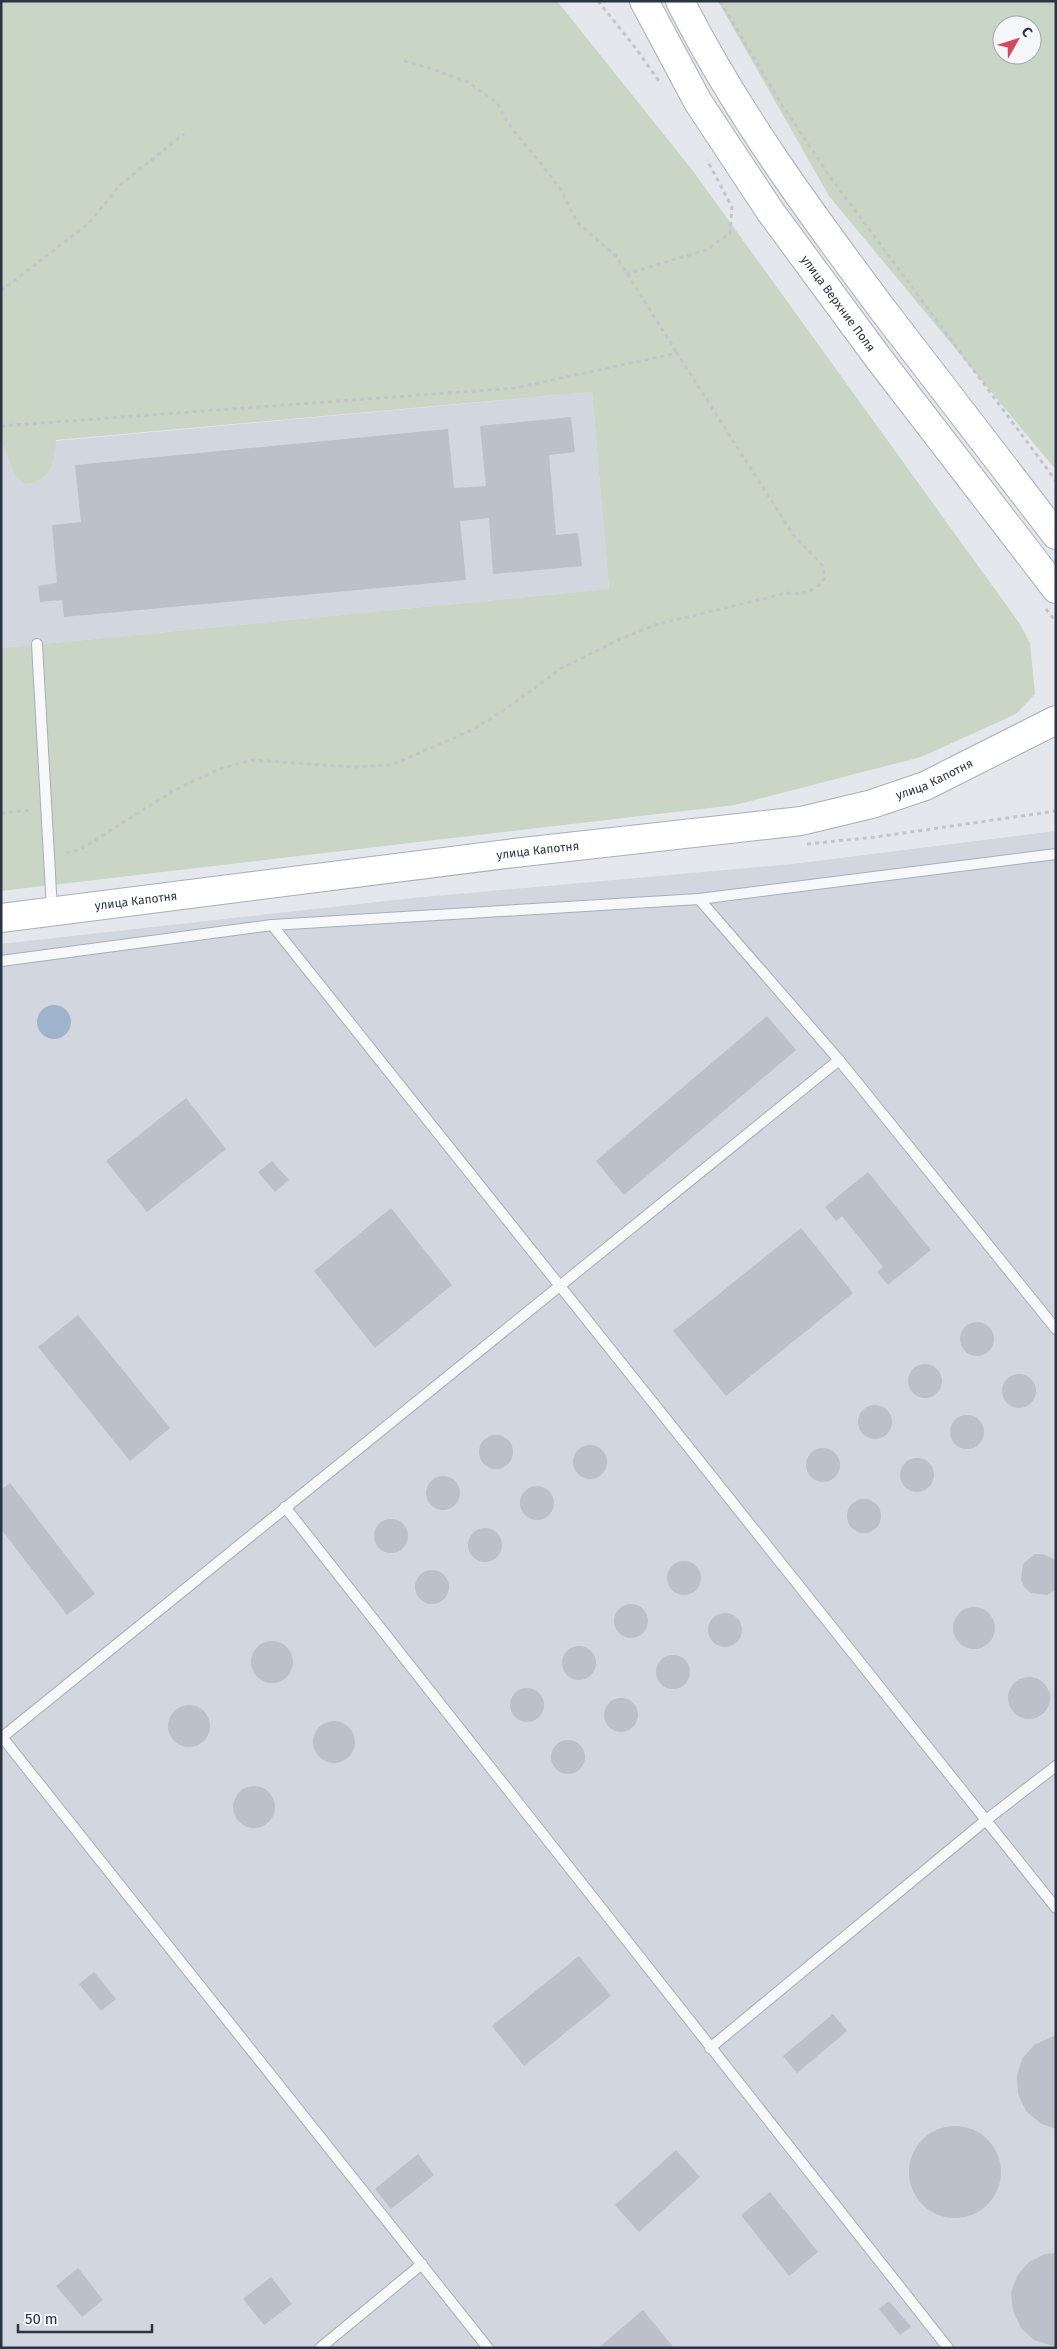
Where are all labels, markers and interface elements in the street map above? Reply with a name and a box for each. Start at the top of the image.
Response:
north arrow [992,15,1042,65]
text: С [1018,24,1036,41]
street label: улица Верхние Поля [798,253,878,354]
street label: улица Капотня [894,756,975,802]
street label: улица Капотня [496,839,580,862]
street label: улица Капотня [94,889,178,913]
scale bar [18,2302,151,2334]
text: 50 m [25,2310,58,2328]

